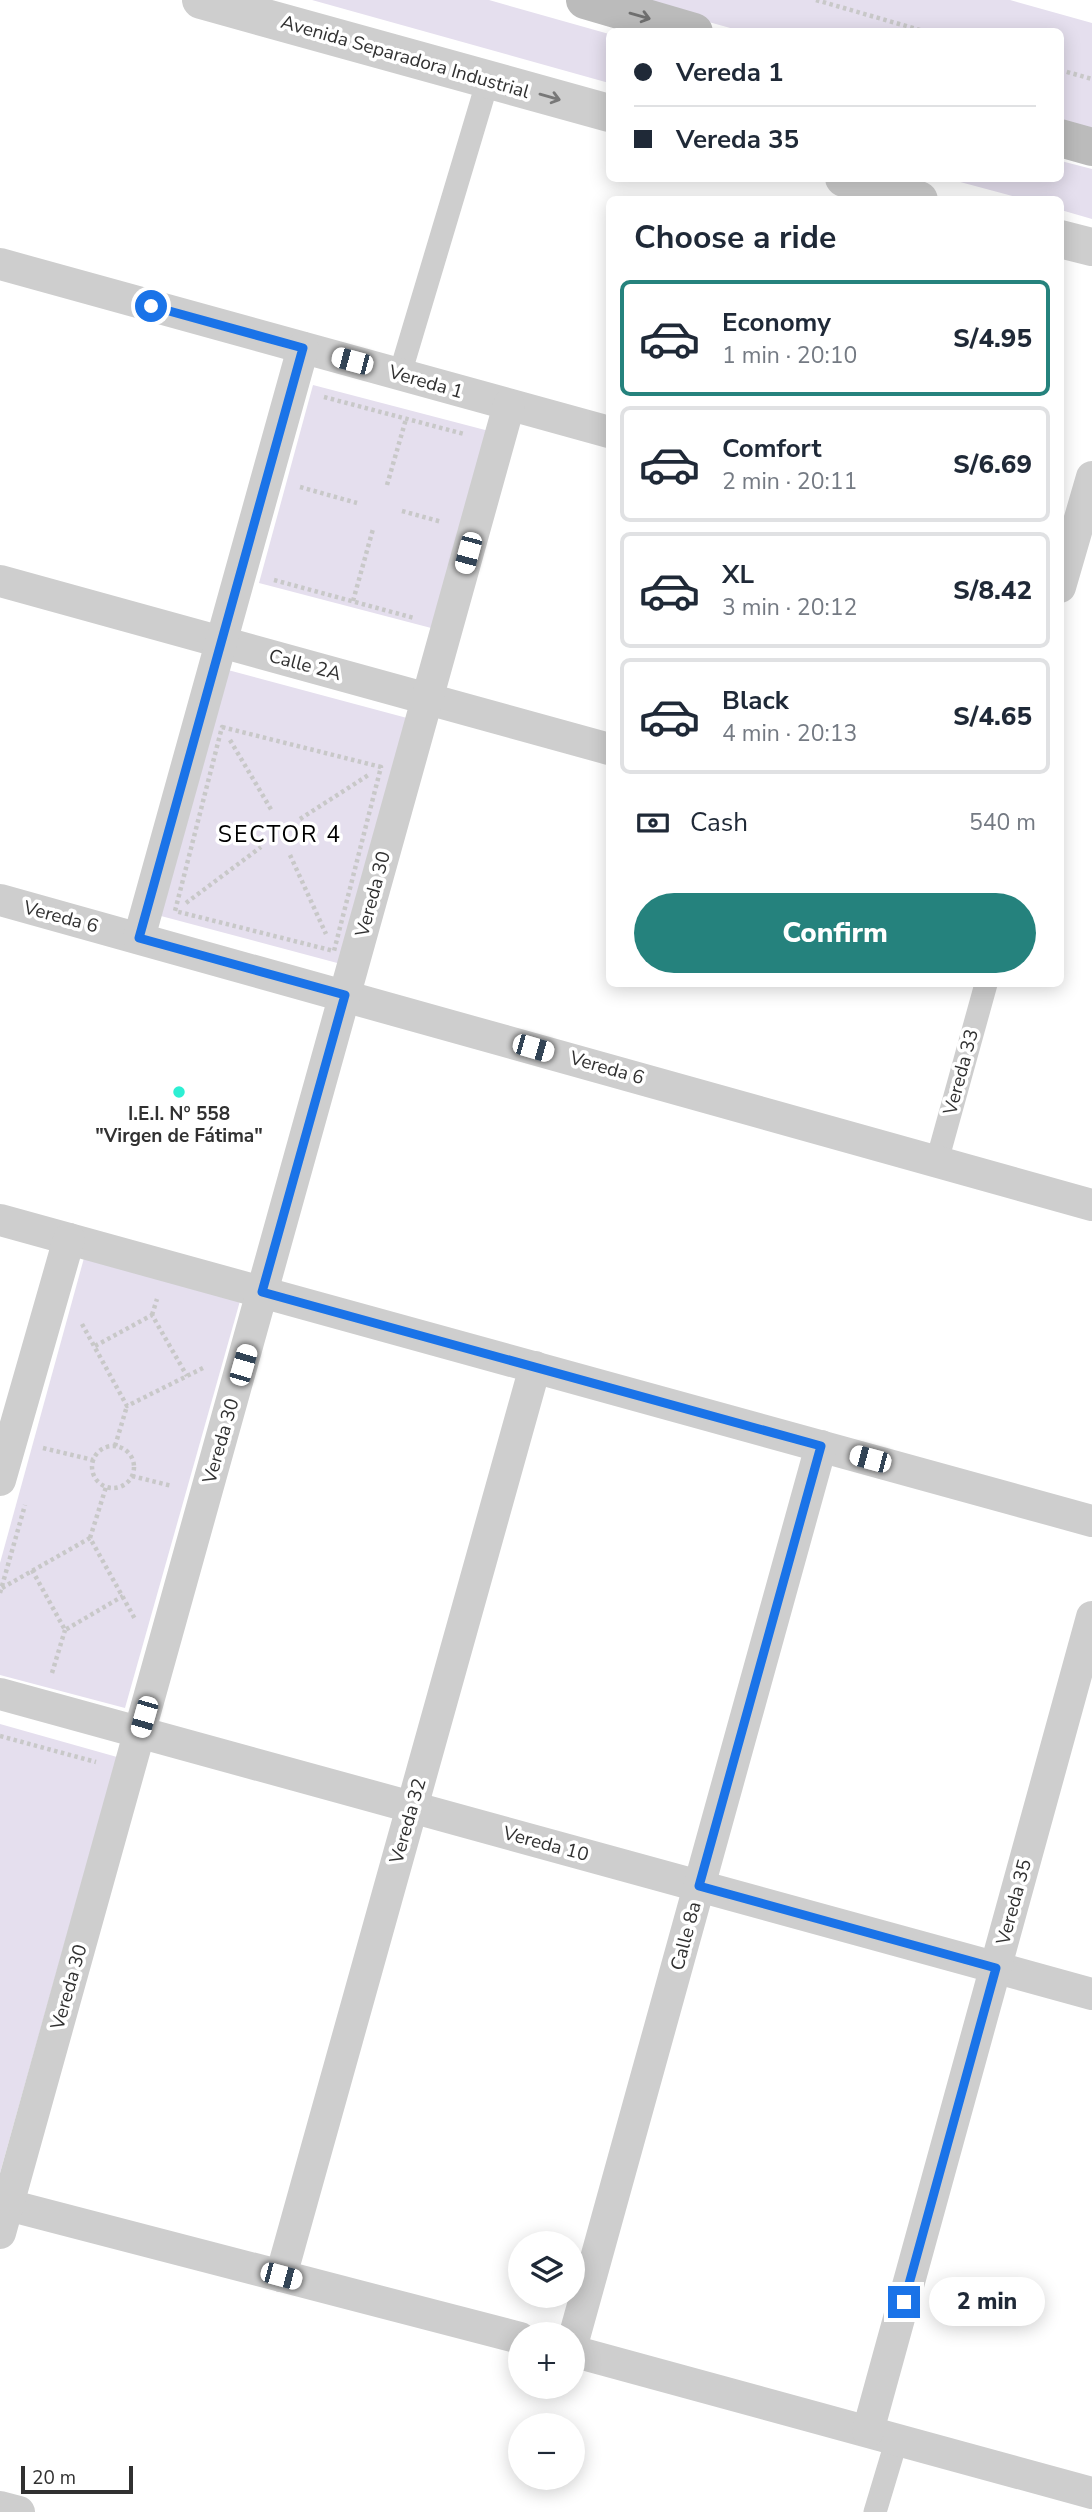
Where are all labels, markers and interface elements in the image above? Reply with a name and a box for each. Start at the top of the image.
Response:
street label: Avenida Separadora Industrial [278,9,533,105]
one-way arrow [628,10,650,23]
text: Vereda 1 [676,55,784,90]
one-way arrow [538,91,561,104]
text: Vereda 35 [676,122,799,157]
text: Choose a ride [634,216,836,259]
route start [135,290,167,322]
text: Economy [722,305,831,340]
icon: car [638,307,701,370]
text: S/4.95 [953,321,1032,356]
text: 1 min · 20:10 [722,340,857,371]
car [329,345,376,377]
street label: Vereda 1 [385,359,466,405]
text: Comfort [722,431,822,466]
icon: car [638,433,701,496]
text: S/6.69 [953,447,1032,482]
text: 2 min · 20:11 [722,466,857,497]
car [453,530,484,576]
text: XL [722,557,754,592]
icon: car [638,559,701,622]
text: S/8.42 [953,573,1032,608]
text: 3 min · 20:12 [722,592,857,623]
street label: Calle 2A [266,643,344,687]
text: Black [722,683,789,718]
icon: car [638,685,701,748]
text: S/4.65 [953,699,1032,734]
text: 4 min · 20:13 [722,718,857,749]
icon: cash [634,804,672,842]
text: Cash [690,805,748,840]
text: 540 m [969,807,1036,838]
district label: SECTOR 4 [218,819,342,850]
street label: Vereda 30 [349,848,397,941]
button: Confirm [634,893,1036,973]
street label: Vereda 6 [20,894,101,939]
street label: Vereda 33 [937,1026,985,1119]
car [510,1032,557,1064]
street label: Vereda 6 [566,1045,647,1091]
marker: I.E.I. N° 558 "Virgen de Fátima" [171,1084,187,1100]
place label: I.E.I. N° 558 "Virgen de Fátima" [95,1101,263,1149]
car [228,1342,259,1388]
street label: Vereda 30 [196,1395,246,1488]
car [847,1443,894,1475]
car [129,1694,160,1740]
street label: Vereda 32 [383,1775,433,1868]
street label: Vereda 10 [499,1820,592,1868]
street label: Vereda 35 [990,1856,1038,1949]
street label: Calle 8a [664,1899,708,1973]
street label: Vereda 30 [44,1941,94,2034]
map controls [508,2231,585,2490]
button: layers [508,2231,585,2308]
car [258,2260,305,2292]
callout: 2 min [928,2278,1044,2326]
route end [888,2286,920,2318]
text: 2 min [957,2286,1017,2317]
button: + [508,2322,585,2399]
button: − [508,2413,585,2490]
scale bar [21,2463,133,2495]
text: 20 m [32,2465,76,2491]

